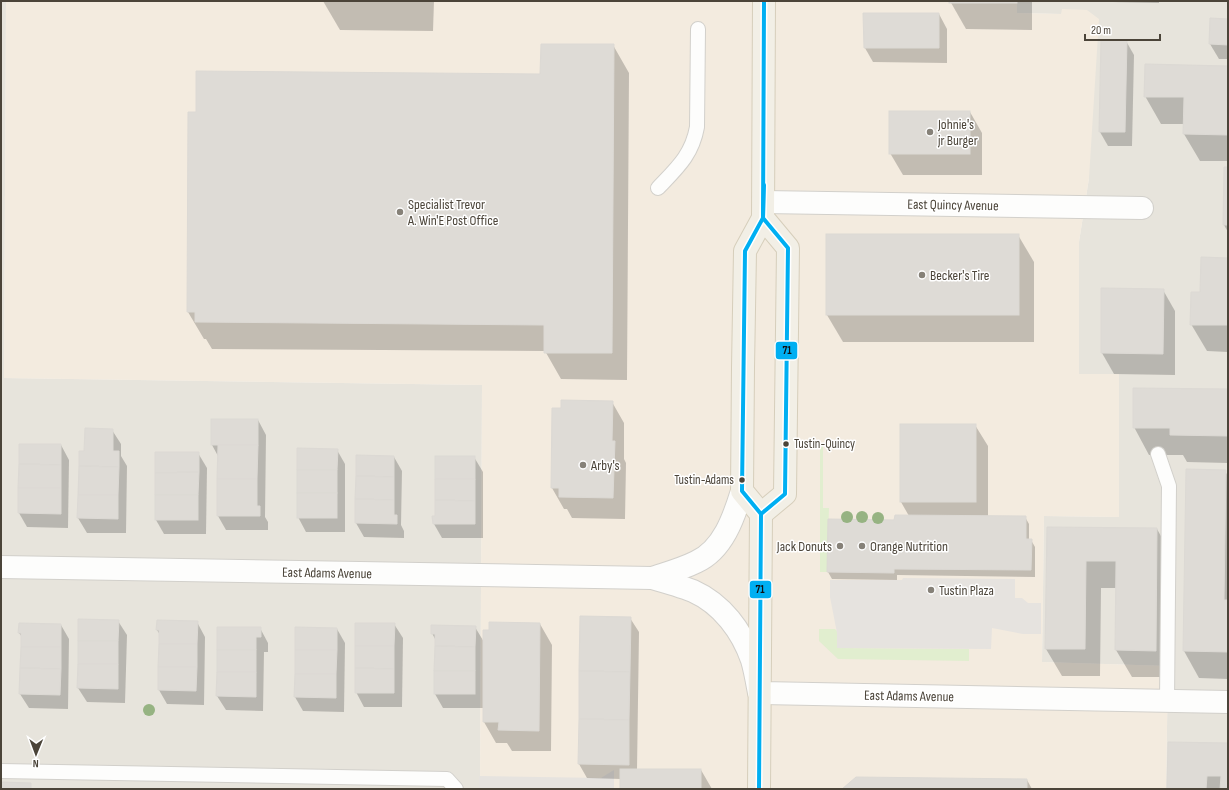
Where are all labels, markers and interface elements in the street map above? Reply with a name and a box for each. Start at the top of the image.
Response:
scale bar [1085,16,1160,42]
text: 20 m [1091,23,1111,38]
place label: Johnie's jr Burger [937,116,978,149]
marker: Johnie's jr Burger [925,127,935,137]
place label: Specialist Trevor A. Win'E Post Office [407,196,498,229]
street label: East Quincy Avenue [907,196,999,214]
marker: Specialist Trevor A. Win'E Post Office [395,207,405,217]
place label: Becker's Tire [930,267,990,284]
marker: Becker's Tire [917,270,927,280]
line badge: 71 [775,341,798,360]
text: 71 [782,344,792,357]
place label: Tustin-Quincy [794,436,855,452]
marker: Tustin-Quincy [781,439,791,449]
place label: Arby's [590,457,620,474]
marker: Arby's [578,460,588,470]
place label: Tustin-Adams [674,472,734,488]
marker: Tustin-Adams [737,475,747,485]
place label: Jack Donuts [776,538,832,555]
place label: Orange Nutrition [870,538,948,555]
marker: Jack Donuts [835,541,845,551]
marker: Orange Nutrition [857,541,867,551]
street label: East Adams Avenue [282,564,372,582]
line badge: 71 [749,580,772,599]
place label: Tustin Plaza [939,582,994,599]
text: 71 [755,583,765,596]
marker: Tustin Plaza [926,585,936,595]
street label: East Adams Avenue [864,687,954,705]
north arrow [16,734,56,774]
text: N [33,757,39,770]

